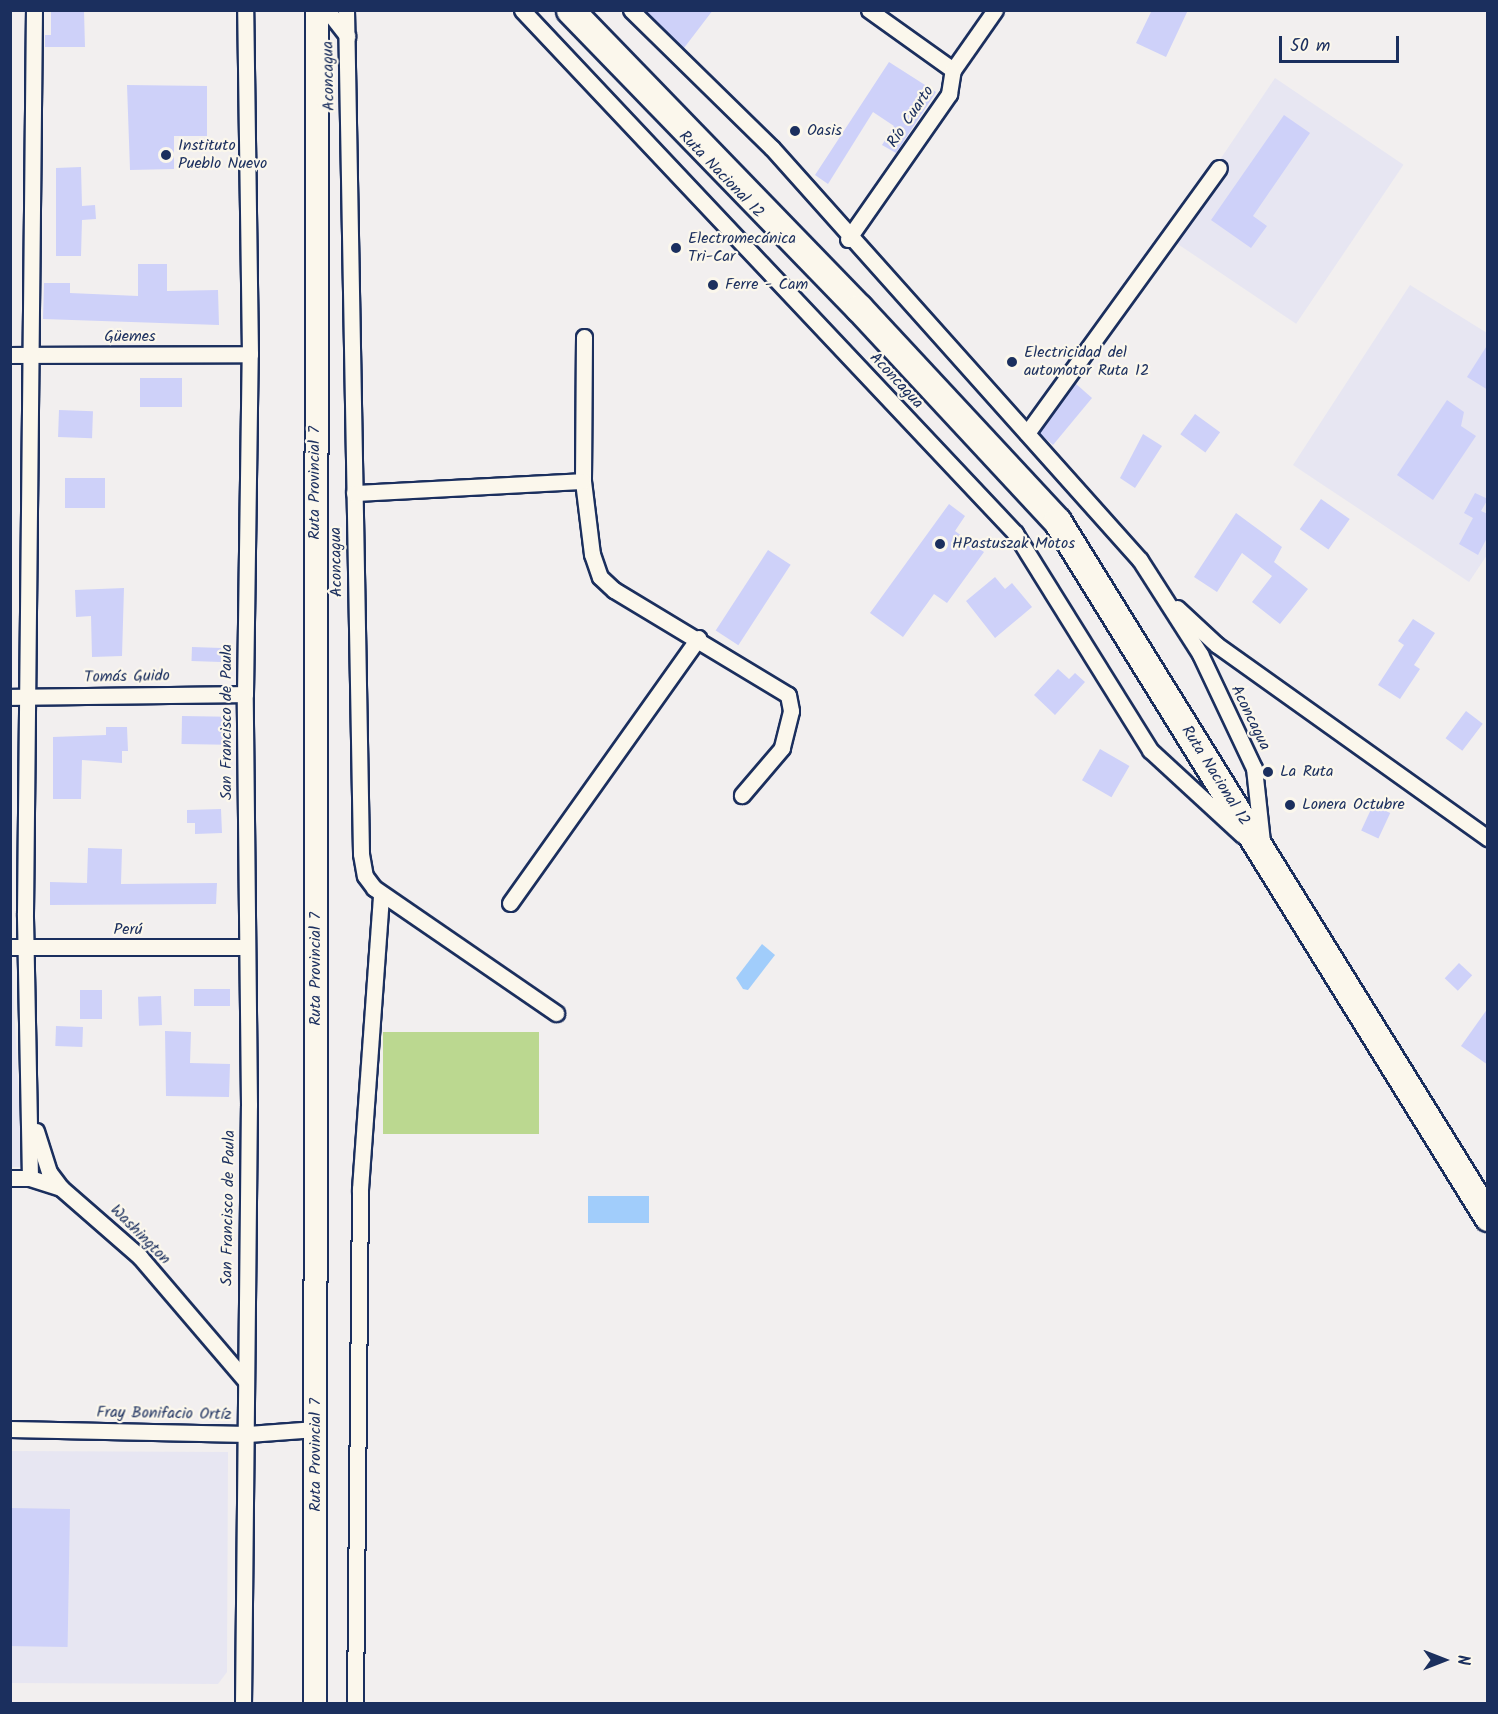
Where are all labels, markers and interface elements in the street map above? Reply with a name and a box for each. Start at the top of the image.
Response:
scale bar [1282,24,1402,62]
text: 50 m [1290,32,1330,61]
street label: Aconcagua [319,41,339,111]
street label: Río Cuarto [883,82,939,152]
place label: Oasis [807,121,842,141]
marker: Oasis [788,124,802,138]
street label: Ruta Nacional 12 [674,127,768,223]
place label: Instituto Pueblo Nuevo [178,136,267,174]
marker: Instituto Pueblo Nuevo [159,148,173,162]
place label: Electromecánica Tri-Car [688,229,796,267]
marker: Electromecánica Tri-Car [669,241,683,255]
place label: Ferre - Cam [725,275,808,295]
marker: Ferre - Cam [706,278,720,292]
street label: Güemes [104,327,156,347]
place label: Electricidad del automotor Ruta 12 [1024,343,1149,381]
street label: Aconcagua [865,349,927,413]
marker: Electricidad del automotor Ruta 12 [1005,355,1019,369]
street label: Ruta Provincial 7 [305,426,325,540]
street label: Aconcagua [327,527,347,597]
place label: HPastuszak Motos [952,534,1075,554]
marker: HPastuszak Motos [933,537,947,551]
street label: San Francisco de Paula [217,644,237,800]
street label: Tomás Guido [84,667,170,687]
street label: Aconcagua [1226,682,1274,754]
street label: Ruta Nacional 12 [1177,722,1253,830]
place label: La Ruta [1280,762,1333,782]
marker: La Ruta [1261,765,1275,779]
place label: Lonera Octubre [1302,795,1405,815]
marker: Lonera Octubre [1283,798,1297,812]
street label: Ruta Provincial 7 [306,912,326,1026]
street label: Perú [114,920,142,940]
street label: San Francisco de Paula [218,1130,240,1286]
street label: Washington [106,1201,174,1269]
street label: Ruta Provincial 7 [306,1398,326,1512]
street label: Fray Bonifacio Ortíz [96,1403,232,1425]
north arrow [1414,1630,1474,1690]
text: N [1450,1655,1475,1665]

